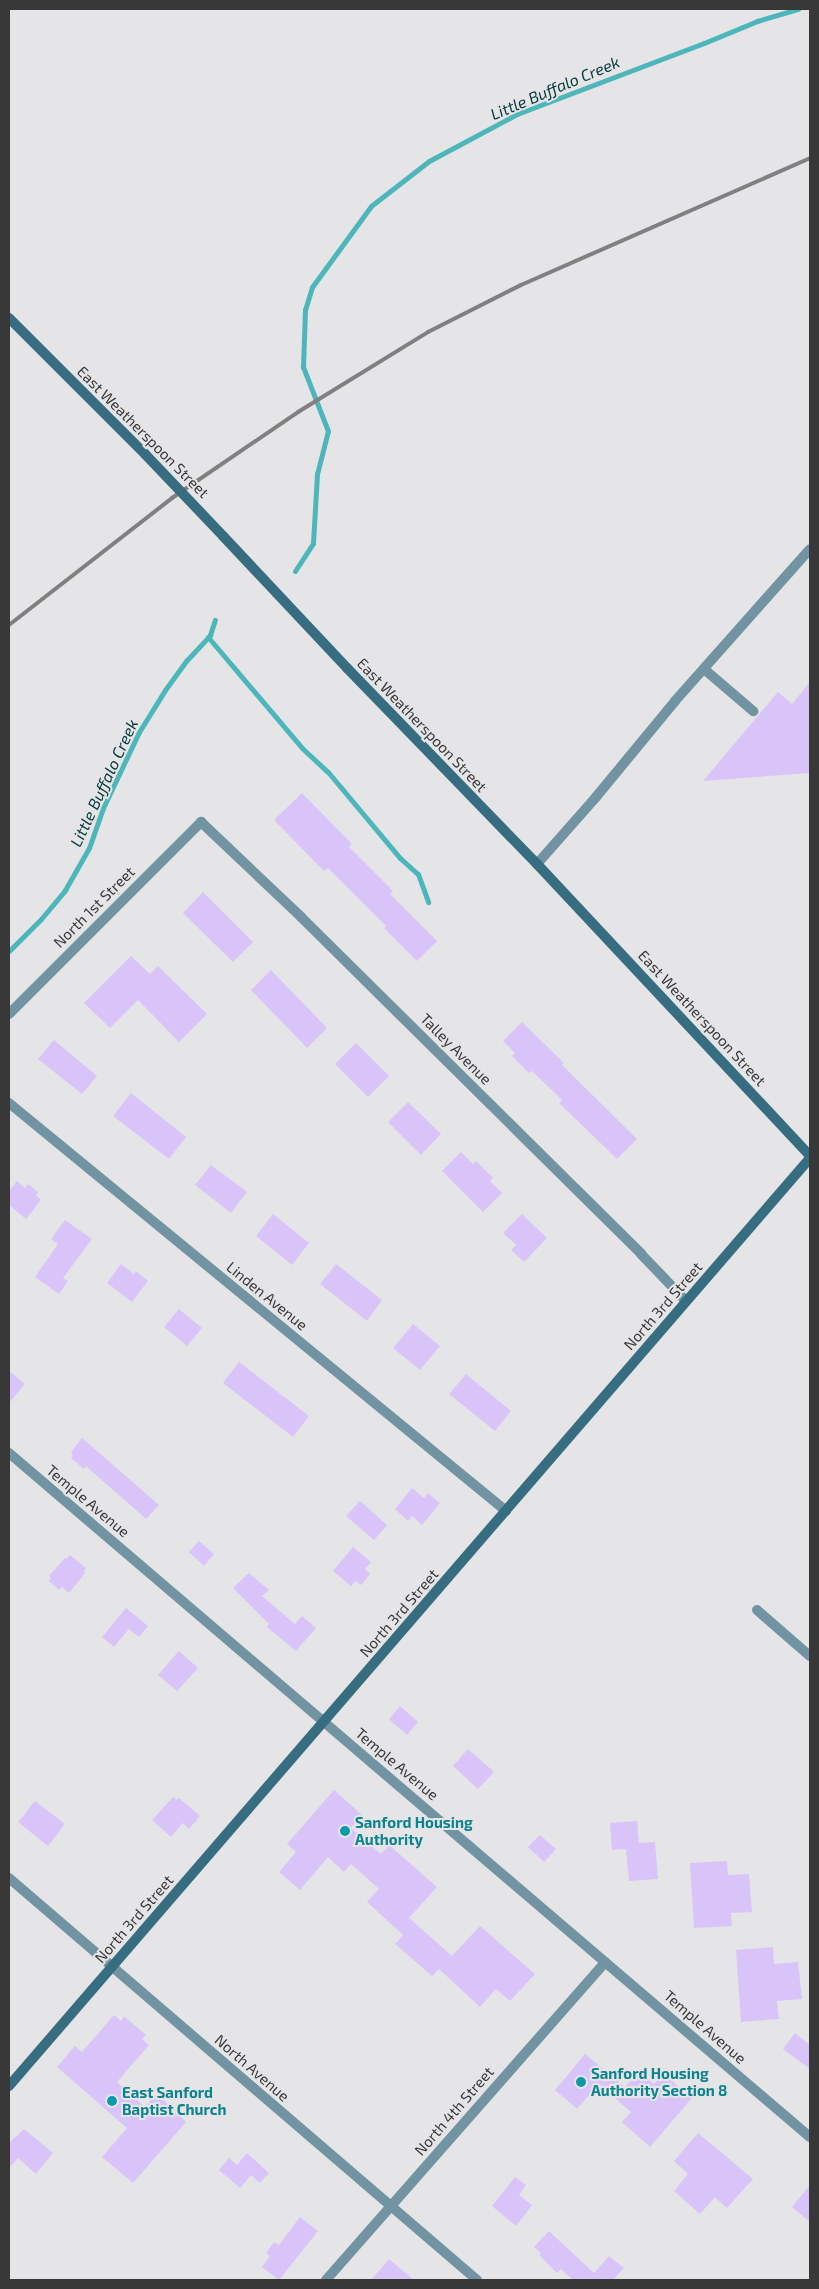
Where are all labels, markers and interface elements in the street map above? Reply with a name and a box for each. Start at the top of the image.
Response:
water label: Little Buffalo Creek [488,52,622,124]
street label: East Weatherspoon Street [73,362,213,502]
street label: East Weatherspoon Street [353,654,491,796]
water label: Little Buffalo Creek [66,716,142,850]
street label: North 1st Street [50,863,138,951]
street label: East Weatherspoon Street [634,946,770,1090]
street label: Talley Avenue [416,1009,496,1089]
street label: Linden Avenue [223,1258,311,1334]
street label: North 3rd Street [620,1258,706,1354]
street label: Temple Avenue [43,1461,133,1541]
street label: North 3rd Street [356,1565,442,1661]
street label: Temple Avenue [352,1724,442,1804]
place label: Sanford Housing Authority [355,1813,473,1848]
marker: Sanford Housing Authority [339,1825,351,1837]
street label: North 3rd Street [91,1871,177,1967]
street label: Temple Avenue [660,1986,750,2068]
street label: North Avenue [211,2031,293,2105]
street label: North 4th Street [411,2063,497,2159]
place label: Sanford Housing Authority Section 8 [591,2064,728,2099]
marker: Sanford Housing Authority Section 8 [575,2076,587,2088]
place label: East Sanford Baptist Church [122,2083,226,2118]
marker: East Sanford Baptist Church [106,2095,118,2107]

